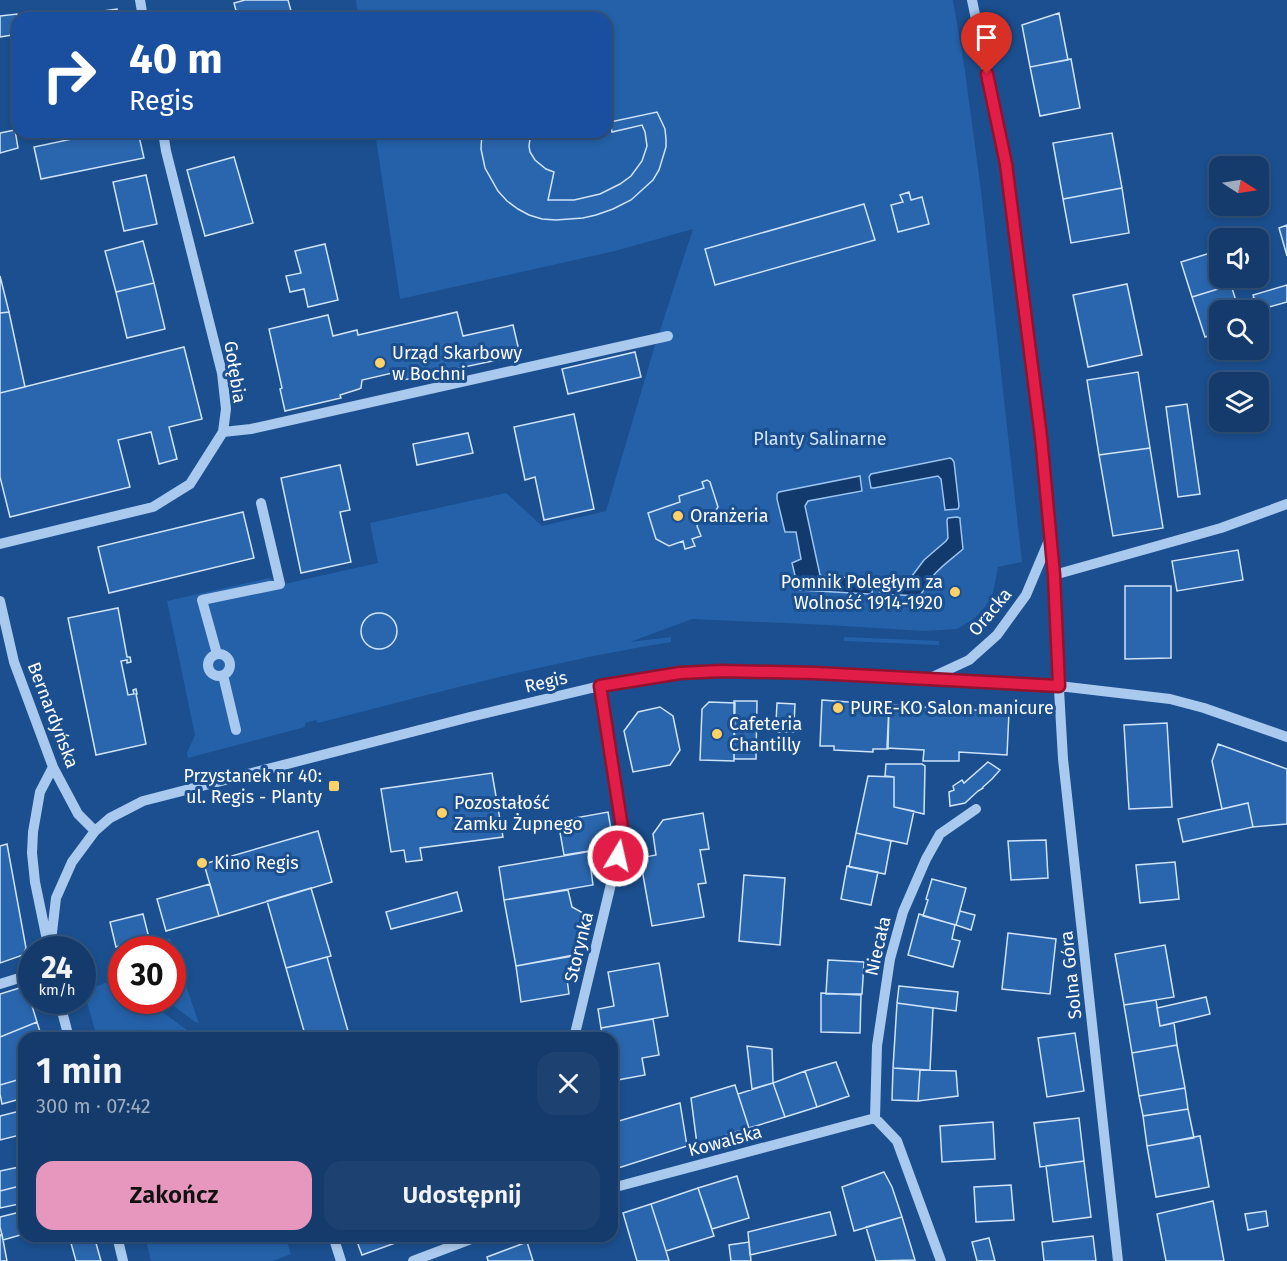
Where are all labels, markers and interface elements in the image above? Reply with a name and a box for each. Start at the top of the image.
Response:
pin [961,12,1012,74]
icon: arrive [970,21,1003,54]
text: 40 m [129,34,223,84]
icon: right [30,36,108,114]
text: Regis [129,85,194,117]
north arrow [1209,156,1269,216]
map controls [1209,156,1269,432]
button: sound [1209,228,1269,288]
button: search [1209,300,1269,360]
street label: Gołębia [219,339,251,405]
place label: Urząd Skarbowy w Bochni [392,342,522,385]
marker: Urząd Skarbowy w Bochni [373,356,387,370]
button: layers [1209,372,1269,432]
park label: Planty Salinarne [753,428,887,450]
place label: Oranżeria [690,505,768,527]
marker: Oranżeria [671,509,685,523]
place label: Pomnik Poległym za Wolność 1914-1920 [781,571,943,614]
street label: Oracka [964,584,1016,640]
marker: Pomnik Poległym za Wolność 1914-1920 [948,585,962,599]
street label: Bernardyńska [23,659,83,771]
street label: Regis [522,666,570,698]
place label: PURE-KO Salon manicure [850,697,1054,719]
marker: PURE-KO Salon manicure [831,701,845,715]
place label: Cafeteria Chantilly [729,713,802,756]
marker: Cafeteria Chantilly [710,727,724,741]
place label: Przystanek nr 40: ul. Regis - Planty [183,765,322,808]
marker: Przystanek nr 40: ul. Regis - Planty [327,779,341,793]
place label: Pozostałość Zamku Żupnego [454,792,583,835]
marker: Pozostałość Zamku Żupnego [435,806,449,820]
position arrow [586,824,650,888]
place label: Kino Regis [214,852,299,874]
marker: Kino Regis [195,856,209,870]
street label: Storynka [560,910,598,984]
street label: Niecała [860,914,896,978]
street label: Solna Góra [1055,930,1087,1020]
speed limit sign: 30 [108,936,186,1014]
text: 24 [41,950,73,986]
text: km/h [38,981,76,999]
text: 1 min [36,1049,123,1093]
button: close [537,1052,600,1115]
text: 300 m · 07:42 [36,1094,151,1118]
street label: Kowalska [686,1121,764,1161]
button: Zakończ [36,1161,312,1230]
button: Udostępnij [324,1161,600,1230]

